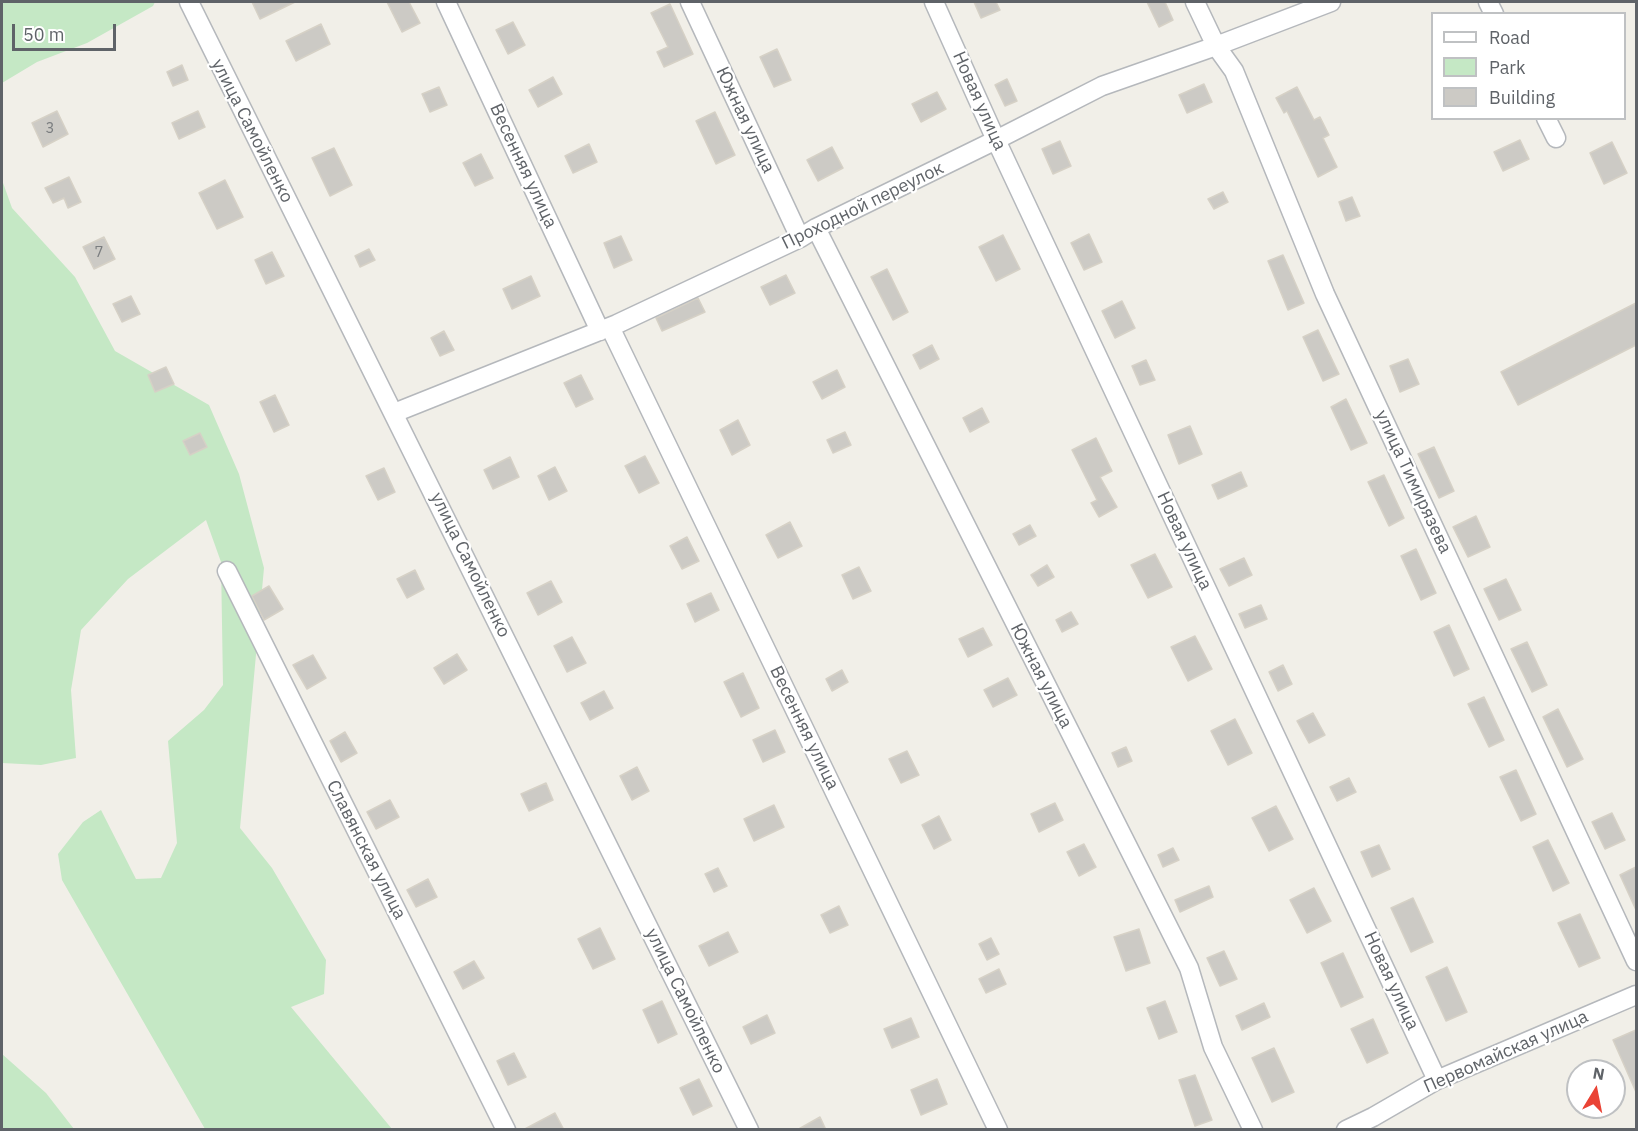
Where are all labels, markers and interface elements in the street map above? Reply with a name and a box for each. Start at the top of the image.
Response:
scale bar [15,12,118,50]
legend [1431,12,1626,120]
text: 50 m [23,23,65,46]
text: Road [1489,26,1530,49]
street label: Новая улица [948,48,1010,154]
street label: улица Самойленко [206,56,298,206]
text: Park [1489,56,1525,79]
street label: Южная улица [711,63,779,177]
text: Building [1489,86,1555,109]
street label: Весенняя улица [485,100,561,232]
house number: 3 [46,120,54,138]
street label: Проходной переулок [779,157,947,255]
house number: 7 [95,244,103,262]
street label: улица Тимирязева [1370,407,1456,557]
street label: Новая улица [1152,488,1216,594]
street label: улица Самойленко [426,489,514,641]
street label: Южная улица [1005,620,1077,732]
street label: Весенняя улица [765,663,843,793]
street label: Славянская улица [322,777,410,923]
street label: улица Самойленко [641,925,729,1077]
street label: Новая улица [1359,928,1423,1034]
street label: Первомайская улица [1420,1006,1592,1098]
north arrow [1566,1059,1626,1119]
text: N [1591,1062,1606,1084]

